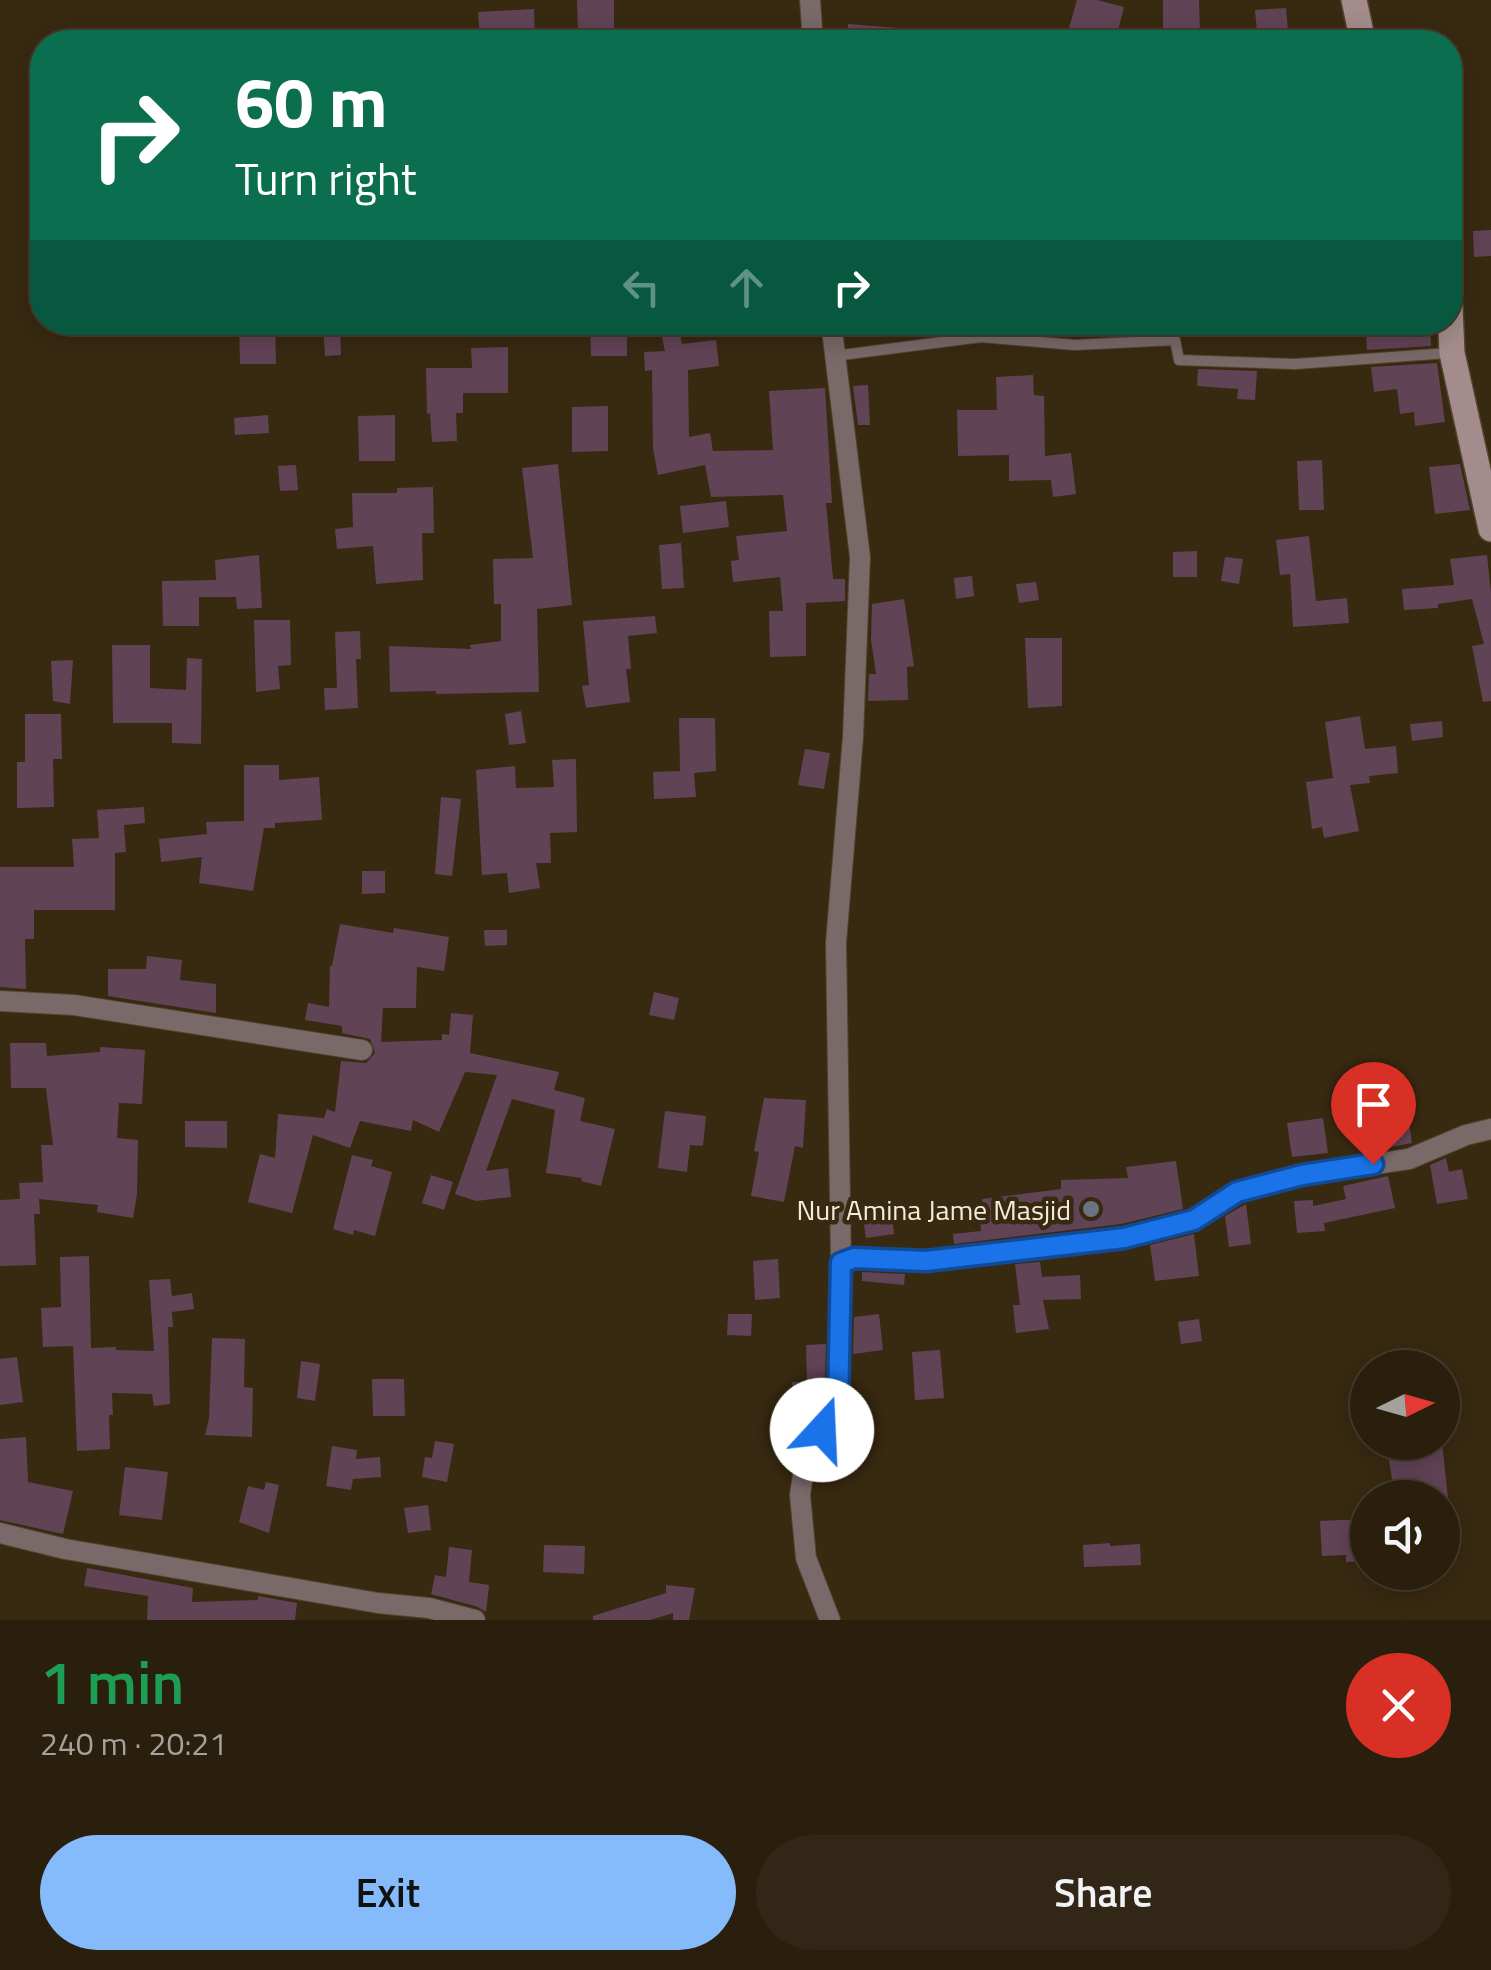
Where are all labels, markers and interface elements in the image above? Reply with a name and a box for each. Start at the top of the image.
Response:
text: 60 m [235,48,388,154]
icon: right [70,70,200,200]
text: Turn right [235,144,417,212]
icon: left [614,260,669,315]
icon: ahead [719,260,774,315]
icon: right [824,260,879,315]
pin [1331,1062,1416,1165]
icon: arrive [1346,1077,1401,1132]
place label: Nur Amina Jame Masjid [796,1188,1071,1231]
marker: Nur Amina Jame Masjid [1080,1198,1102,1220]
north arrow [1350,1350,1460,1460]
map controls [1350,1350,1460,1590]
position arrow [770,1378,874,1482]
button: sound [1350,1480,1460,1590]
text: 1 min [40,1636,184,1727]
button: close [1346,1653,1451,1758]
text: 240 m · 20:21 [40,1719,227,1767]
button: Exit [40,1835,736,1950]
button: Share [756,1835,1451,1950]

